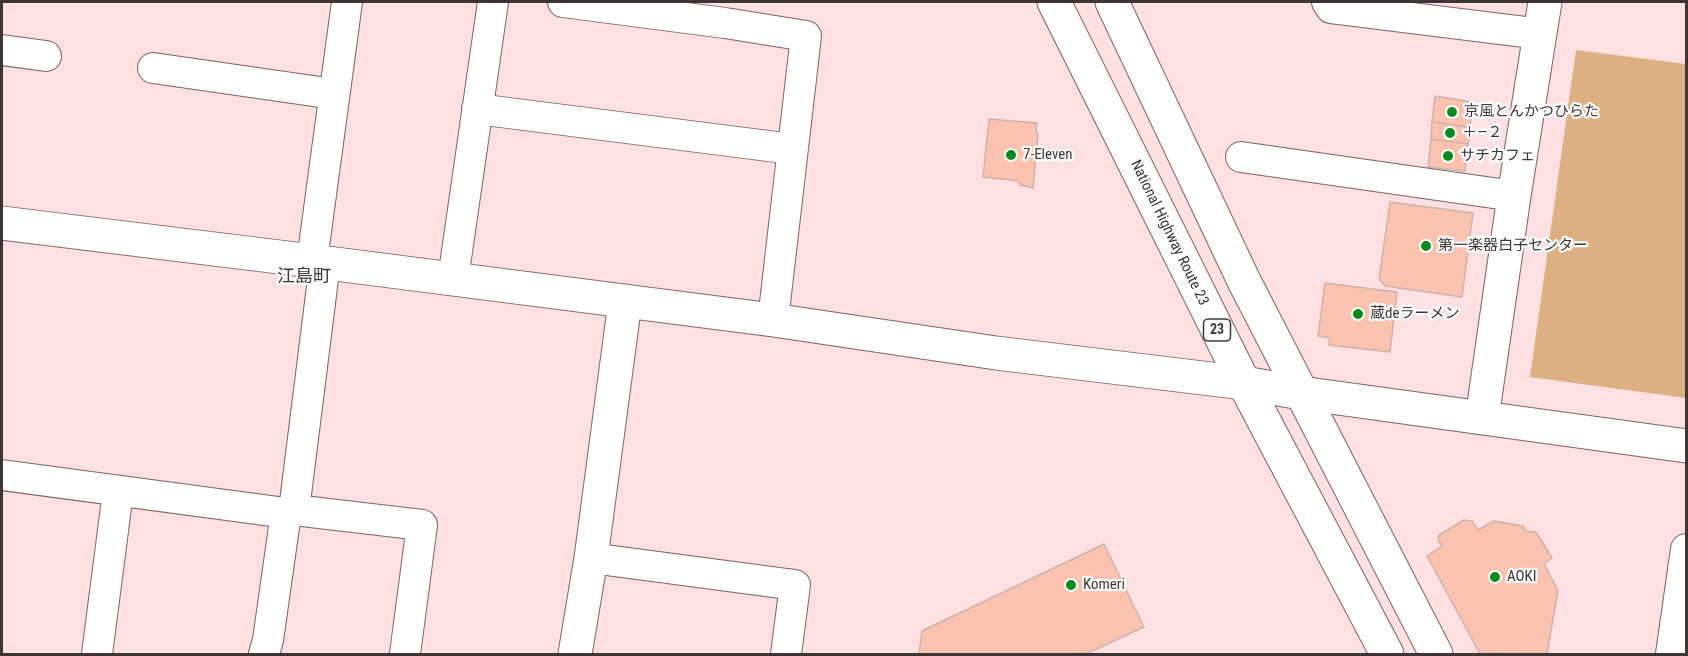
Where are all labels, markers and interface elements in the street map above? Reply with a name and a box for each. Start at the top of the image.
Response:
place label: 京風とんかつひらた [1464,103,1599,121]
marker: 京風とんかつひらた [1445,105,1459,119]
place label: ＋―２ [1462,124,1502,142]
marker: ＋―２ [1443,126,1457,140]
place label: 7-Eleven [1023,146,1073,164]
place label: サチカフェ [1460,147,1535,165]
marker: 7-Eleven [1004,148,1018,162]
marker: サチカフェ [1441,149,1455,163]
street label: National Highway Route 23 [1126,157,1212,309]
place label: 第一楽器白子センター [1438,237,1588,255]
marker: 第一楽器白子センター [1419,239,1433,253]
district label: 江島町 [277,266,331,288]
place label: 蔵deラーメン [1370,305,1459,323]
marker: 蔵deラーメン [1351,307,1365,321]
road number: 23 [1204,319,1230,341]
place label: AOKI [1507,568,1537,586]
marker: AOKI [1488,570,1502,584]
place label: Komeri [1083,576,1125,594]
marker: Komeri [1064,578,1078,592]

